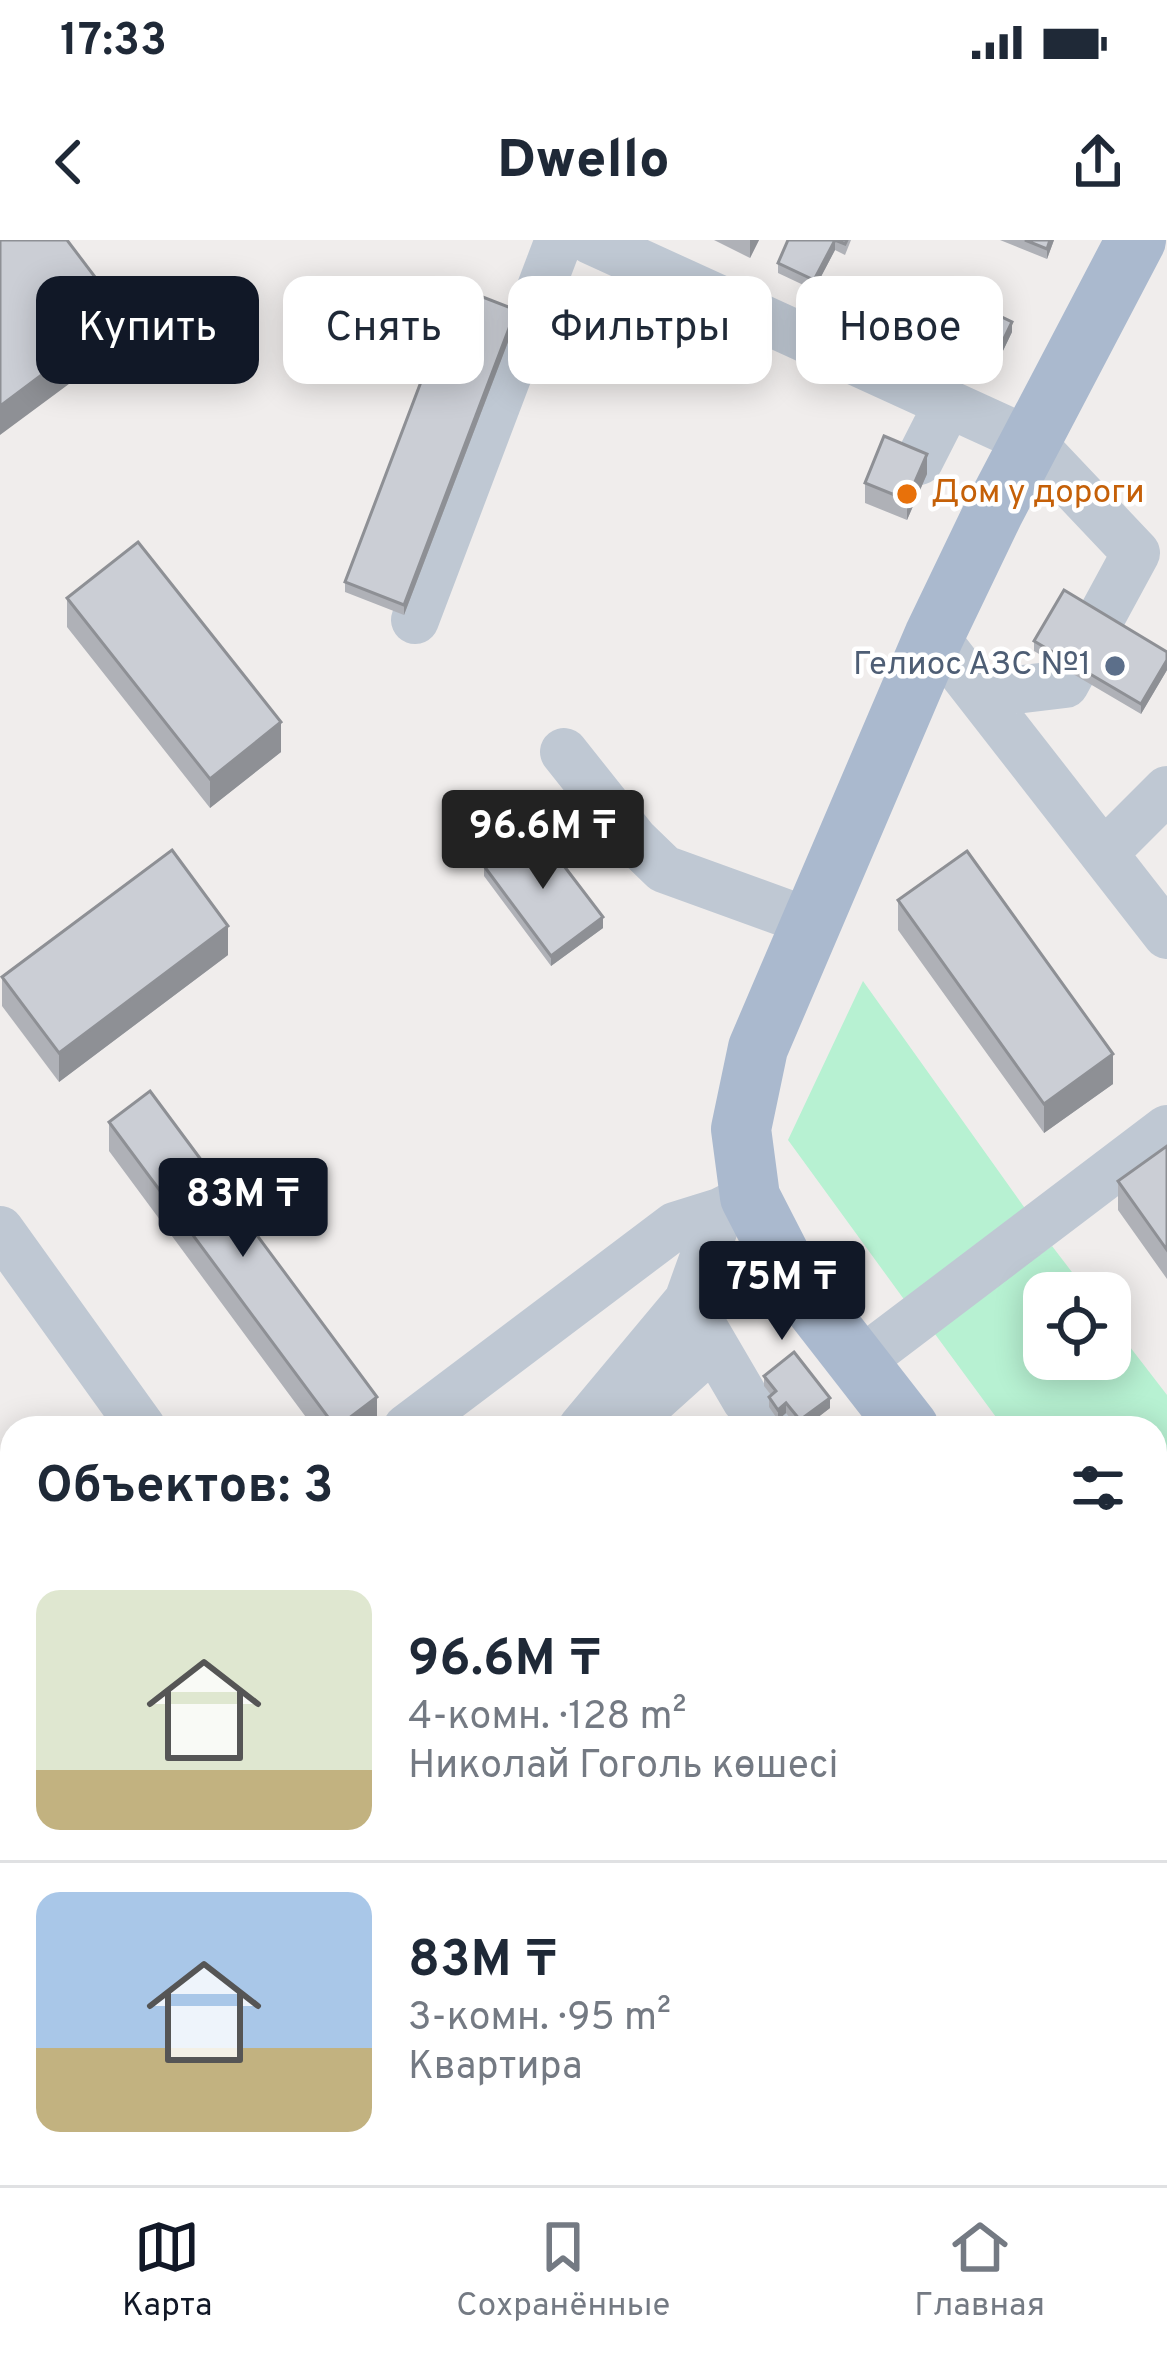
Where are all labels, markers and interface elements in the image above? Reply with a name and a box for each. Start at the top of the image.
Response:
text: 17:33 [60,14,167,71]
text: Dwello [497,128,670,197]
icon: back [36,129,102,195]
icon: share [1065,129,1131,195]
chip: Купить [36,276,259,384]
chip: Снять [283,276,484,384]
chip: Фильтры [508,276,772,384]
chip: Новое [796,276,1003,384]
place label: Дом у дороги [931,473,1145,515]
marker: Дом у дороги [894,481,920,507]
place label: Гелиос АЗС №1 [853,645,1091,687]
marker: Гелиос АЗС №1 [1102,653,1128,679]
pin: 96.6M ₸ [432,790,654,892]
text: 96.6M ₸ [469,804,617,853]
pin: 83M ₸ [159,1158,327,1260]
text: 83M ₸ [186,1172,300,1221]
pin: 75M ₸ [698,1241,866,1343]
text: 75M ₸ [726,1255,838,1304]
map controls [1023,1272,1131,1380]
button: locate [1023,1272,1131,1380]
icon: filters [1065,1455,1131,1521]
text: Объектов: 3 [36,1456,334,1521]
text: 96.6M ₸ [408,1629,602,1694]
icon: home [132,1638,276,1782]
text: 4-комн. · 128 m² [408,1694,687,1743]
text: Николай Гоголь көшесі [408,1743,838,1792]
text: 83M ₸ [408,1930,558,1995]
icon: home [132,1940,276,2084]
text: 3-комн. · 95 m² [408,1995,671,2044]
text: Квартира [408,2044,582,2093]
tab: Карта [122,2214,212,2328]
tab: Сохранённые [456,2214,670,2328]
tab: Главная [914,2214,1045,2328]

